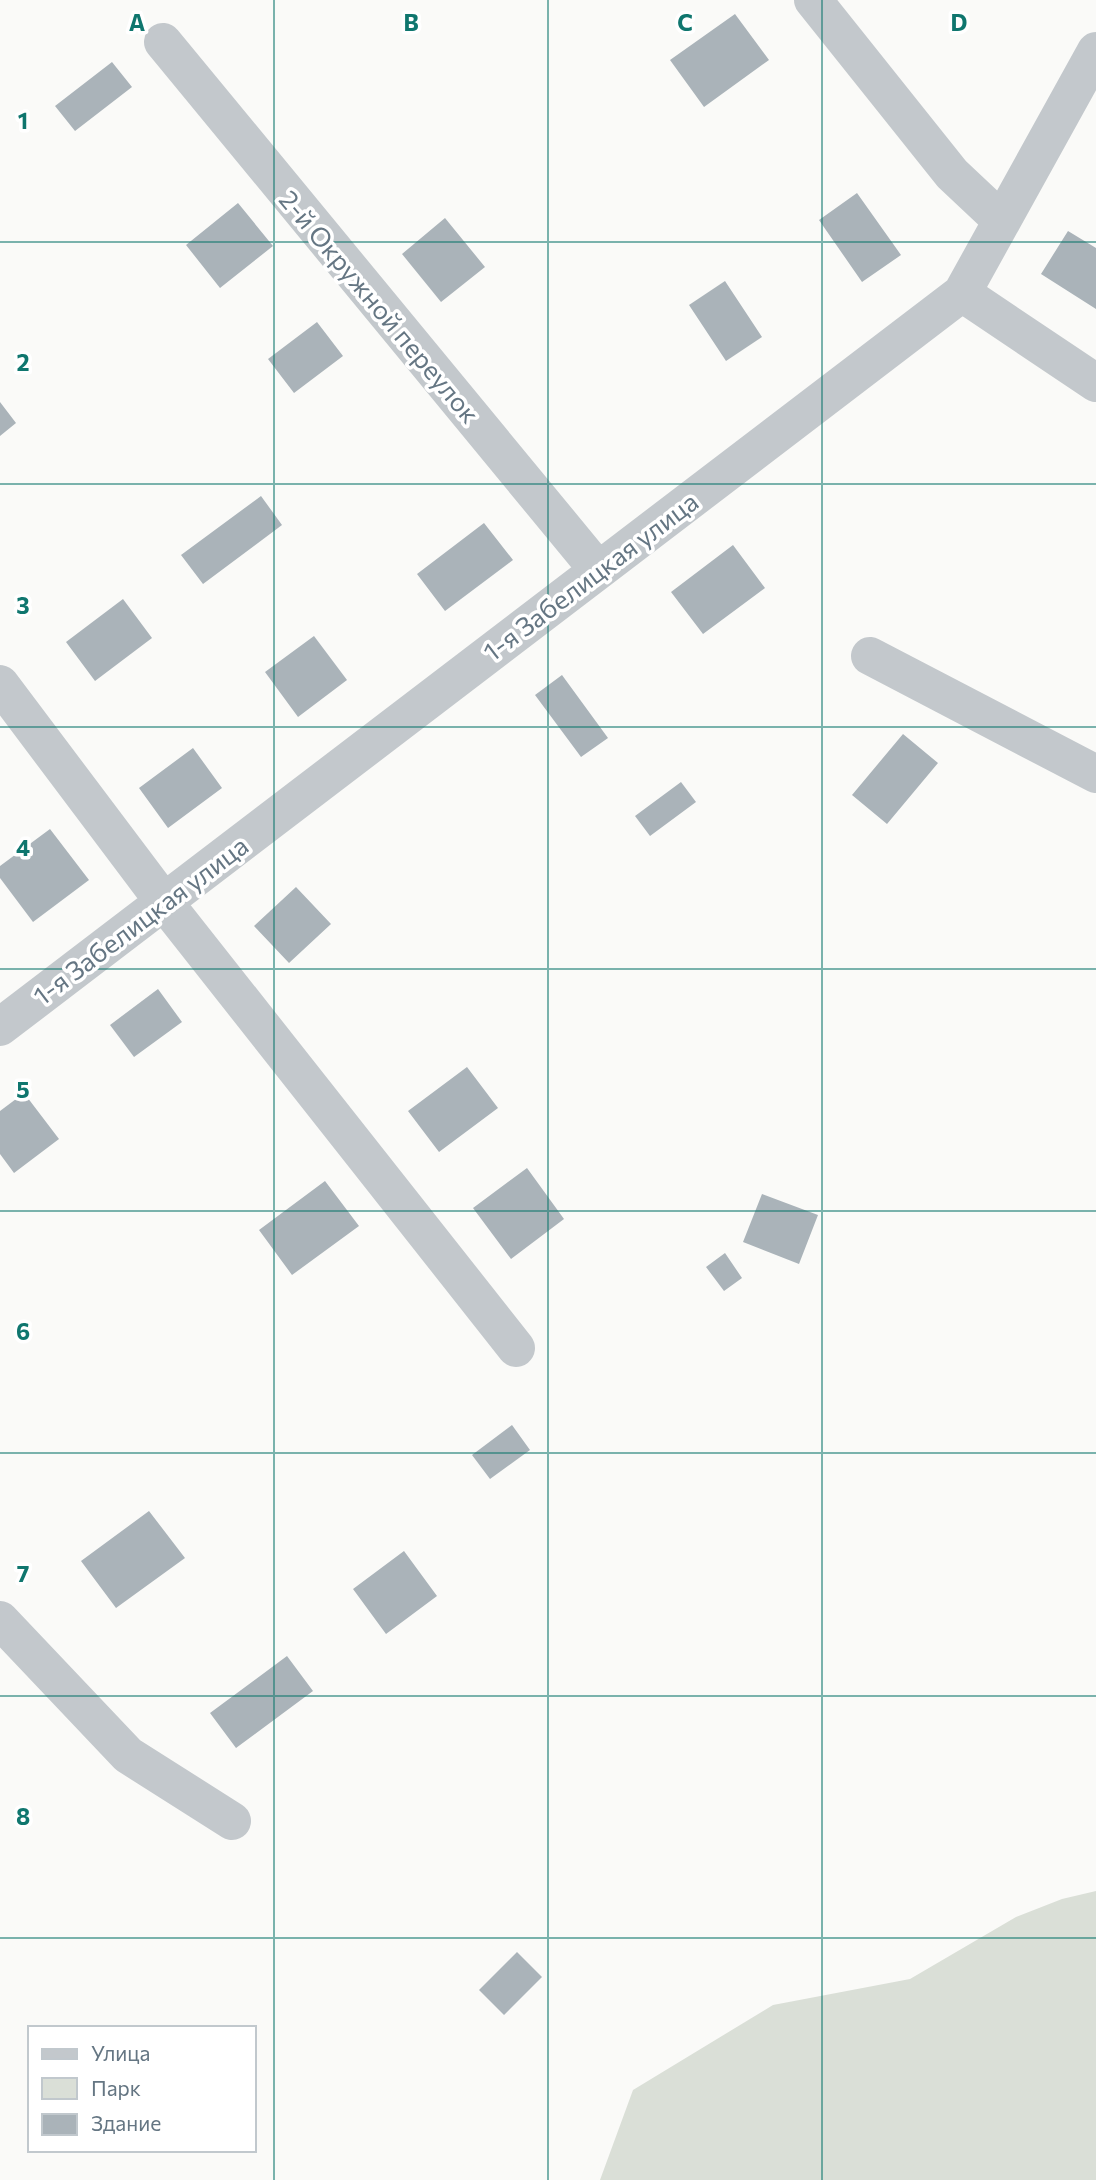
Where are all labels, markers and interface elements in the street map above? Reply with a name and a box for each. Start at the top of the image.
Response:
text: A [129,8,146,36]
text: B [403,8,419,36]
text: C [677,8,693,36]
text: D [951,8,968,36]
text: 1 [18,106,28,134]
street label: 2-й Окружной переулок [274,184,486,429]
text: 2 [16,348,30,376]
street label: 1-я Забелицкая улица [477,485,703,667]
text: 3 [16,591,30,619]
street label: 1-я Забелицкая улица [27,829,253,1011]
text: 4 [16,833,30,861]
text: 5 [16,1075,30,1103]
text: 6 [16,1317,30,1345]
text: 7 [17,1559,29,1587]
text: 8 [16,1802,30,1830]
legend [28,2026,256,2152]
text: Улица [91,2040,150,2065]
text: Парк [91,2075,141,2100]
text: Здание [91,2110,161,2135]

